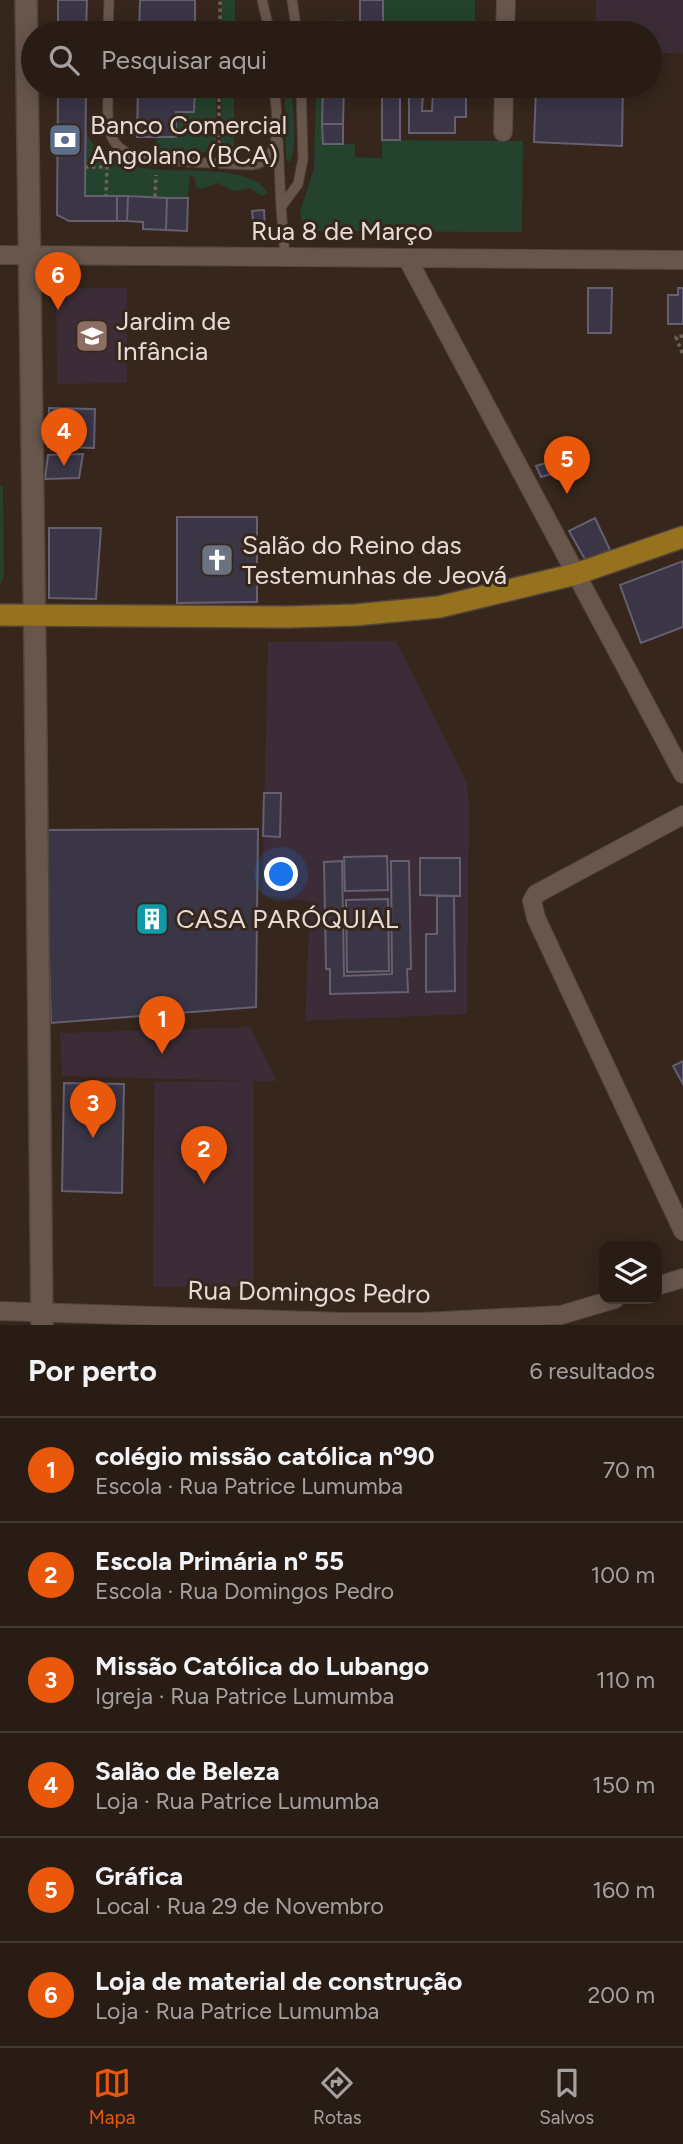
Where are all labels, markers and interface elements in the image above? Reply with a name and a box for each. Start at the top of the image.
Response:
search box [21,21,662,98]
icon: search [45,41,83,79]
text: Pesquisar aqui [101,44,267,76]
place label: Banco Comercial Angolano (BCA) [90,109,287,171]
bank icon: Banco Comercial Angolano (BCA) [46,121,84,159]
street label: Rua 8 de Março [251,215,433,247]
pin: 6 [35,252,81,310]
place label: Jardim de Infância [116,305,231,367]
school or university icon: Jardim de Infância [73,317,111,355]
pin: 4 [41,408,87,466]
pin: 5 [544,436,590,494]
place label: Salão do Reino das Testemunhas de Jeová [242,529,507,591]
church icon: Salão do Reino das Testemunhas de Jeová [198,541,236,579]
your location [264,857,298,891]
building icon: CASA PARÓQUIAL [133,900,171,938]
place label: CASA PARÓQUIAL [176,903,399,935]
pin: 1 [139,996,185,1054]
pin: 3 [70,1080,116,1138]
pin: 2 [181,1126,227,1184]
map controls [599,1241,662,1304]
button: layers [599,1241,662,1304]
street label: Rua Domingos Pedro [187,1274,431,1310]
text: Por perto [28,1352,157,1389]
text: 6 resultados [529,1357,655,1385]
text: colégio missão católica nº90 [95,1440,435,1472]
text: 1 [46,1456,56,1484]
text: 70 m [603,1456,655,1484]
text: Escola · Rua Patrice Lumumba [95,1472,403,1500]
text: Escola Primária nº 55 [95,1545,344,1577]
text: 2 [44,1561,58,1589]
text: 100 m [591,1561,655,1589]
text: Escola · Rua Domingos Pedro [95,1577,394,1605]
text: Missão Católica do Lubango [95,1650,429,1682]
text: 3 [45,1666,57,1694]
text: 110 m [596,1666,655,1694]
text: Igreja · Rua Patrice Lumumba [95,1682,394,1710]
text: Salão de Beleza [95,1755,280,1787]
text: 4 [44,1771,58,1799]
text: 150 m [592,1771,655,1799]
text: Loja · Rua Patrice Lumumba [95,1787,379,1815]
text: Gráfica [95,1860,183,1892]
text: 5 [44,1876,58,1904]
text: 160 m [592,1876,655,1904]
text: Local · Rua 29 de Novembro [95,1892,384,1920]
text: Loja de material de construção [95,1965,462,1997]
text: 6 [44,1981,58,2009]
text: 200 m [587,1981,655,2009]
text: Loja · Rua Patrice Lumumba [95,1997,379,2025]
tab: Mapa [89,2064,135,2129]
tab: Rotas [313,2064,362,2129]
tab: Salvos [539,2064,594,2129]

